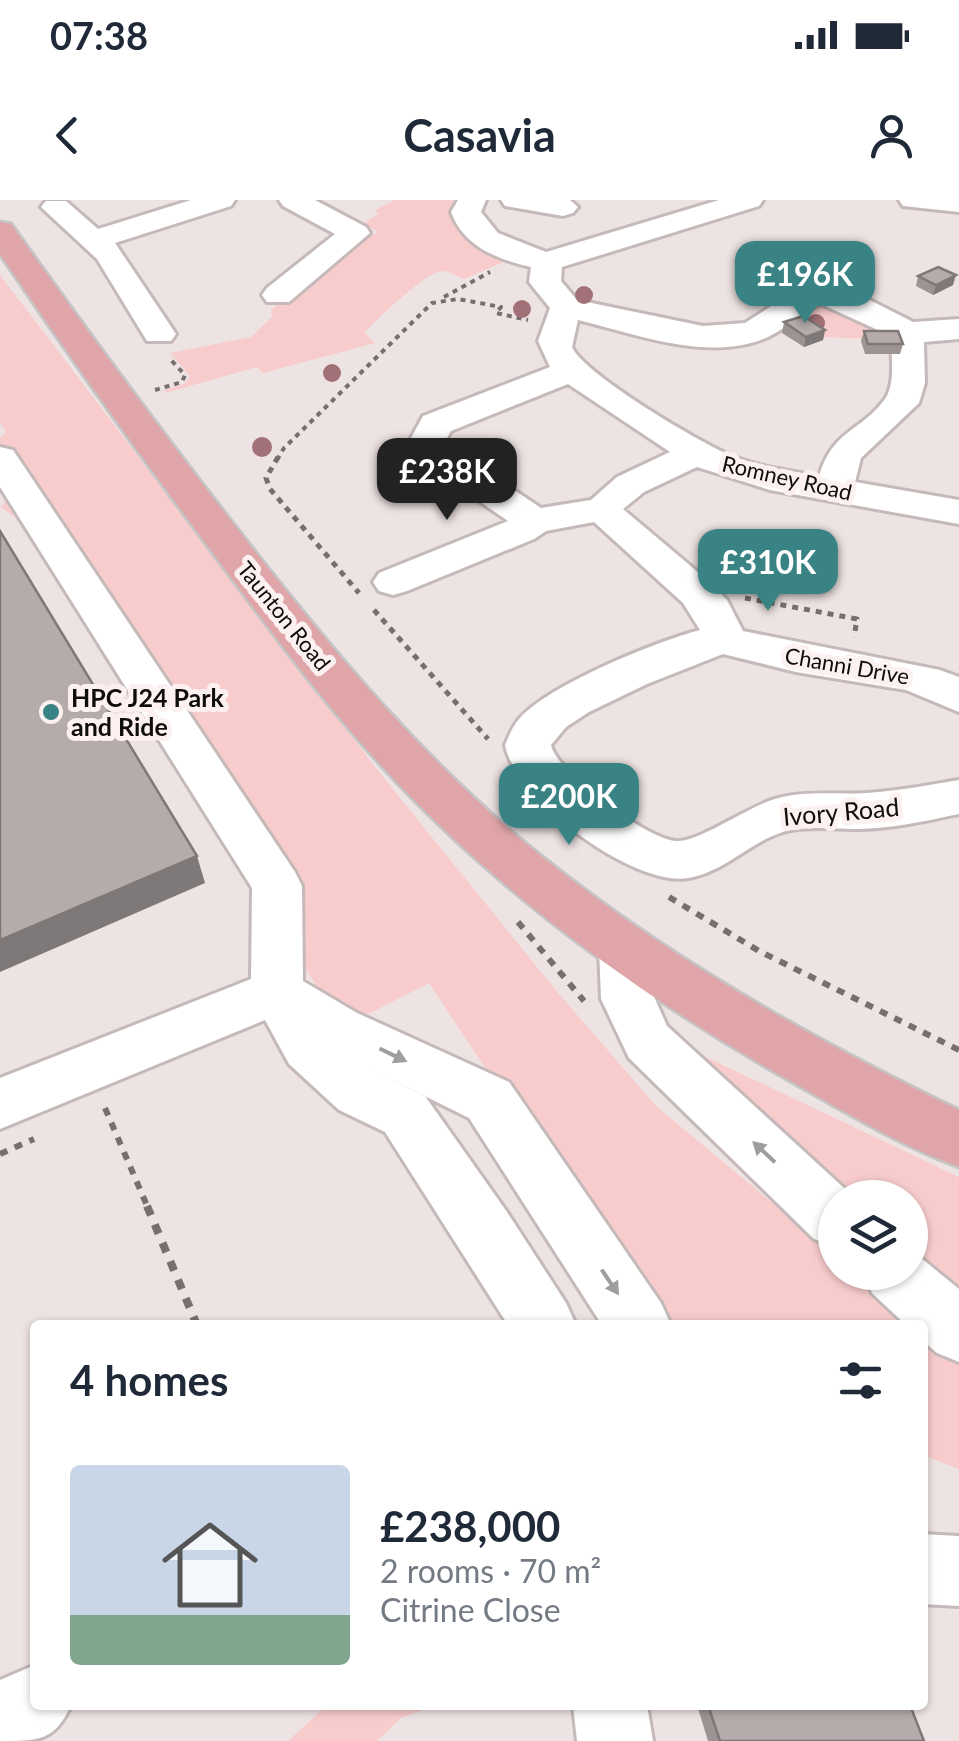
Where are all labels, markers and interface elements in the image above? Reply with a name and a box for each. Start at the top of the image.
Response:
text: 07:38 [50,12,148,58]
icon: back [40,108,95,163]
text: Casavia [403,108,556,162]
icon: person [864,108,919,163]
pin: £196K [735,241,875,326]
text: £196K [757,254,853,293]
pin: £238K [377,438,517,523]
street label: Romney Road [720,449,855,506]
text: £238K [399,451,495,490]
pin: £310K [698,529,838,614]
text: £310K [720,542,816,581]
street label: Taunton Road [232,556,337,676]
street label: Channi Drive [783,641,911,690]
place label: HPC J24 Park and Ride [71,682,225,741]
marker: HPC J24 Park and Ride [40,701,62,723]
pin: £200K [499,763,639,848]
text: £200K [521,776,617,815]
street label: Ivory Road [781,791,900,831]
one-way arrow [379,1047,408,1064]
one-way arrow [752,1141,776,1164]
map controls [818,1180,928,1290]
button: layers [818,1180,928,1290]
one-way arrow [601,1269,619,1296]
icon: filters [833,1353,888,1408]
text: 4 homes [70,1355,228,1405]
text: £238,000 [380,1501,560,1551]
icon: home [150,1505,270,1625]
text: 2 rooms · 70 m² [380,1551,601,1590]
text: Citrine Close [380,1590,561,1629]

